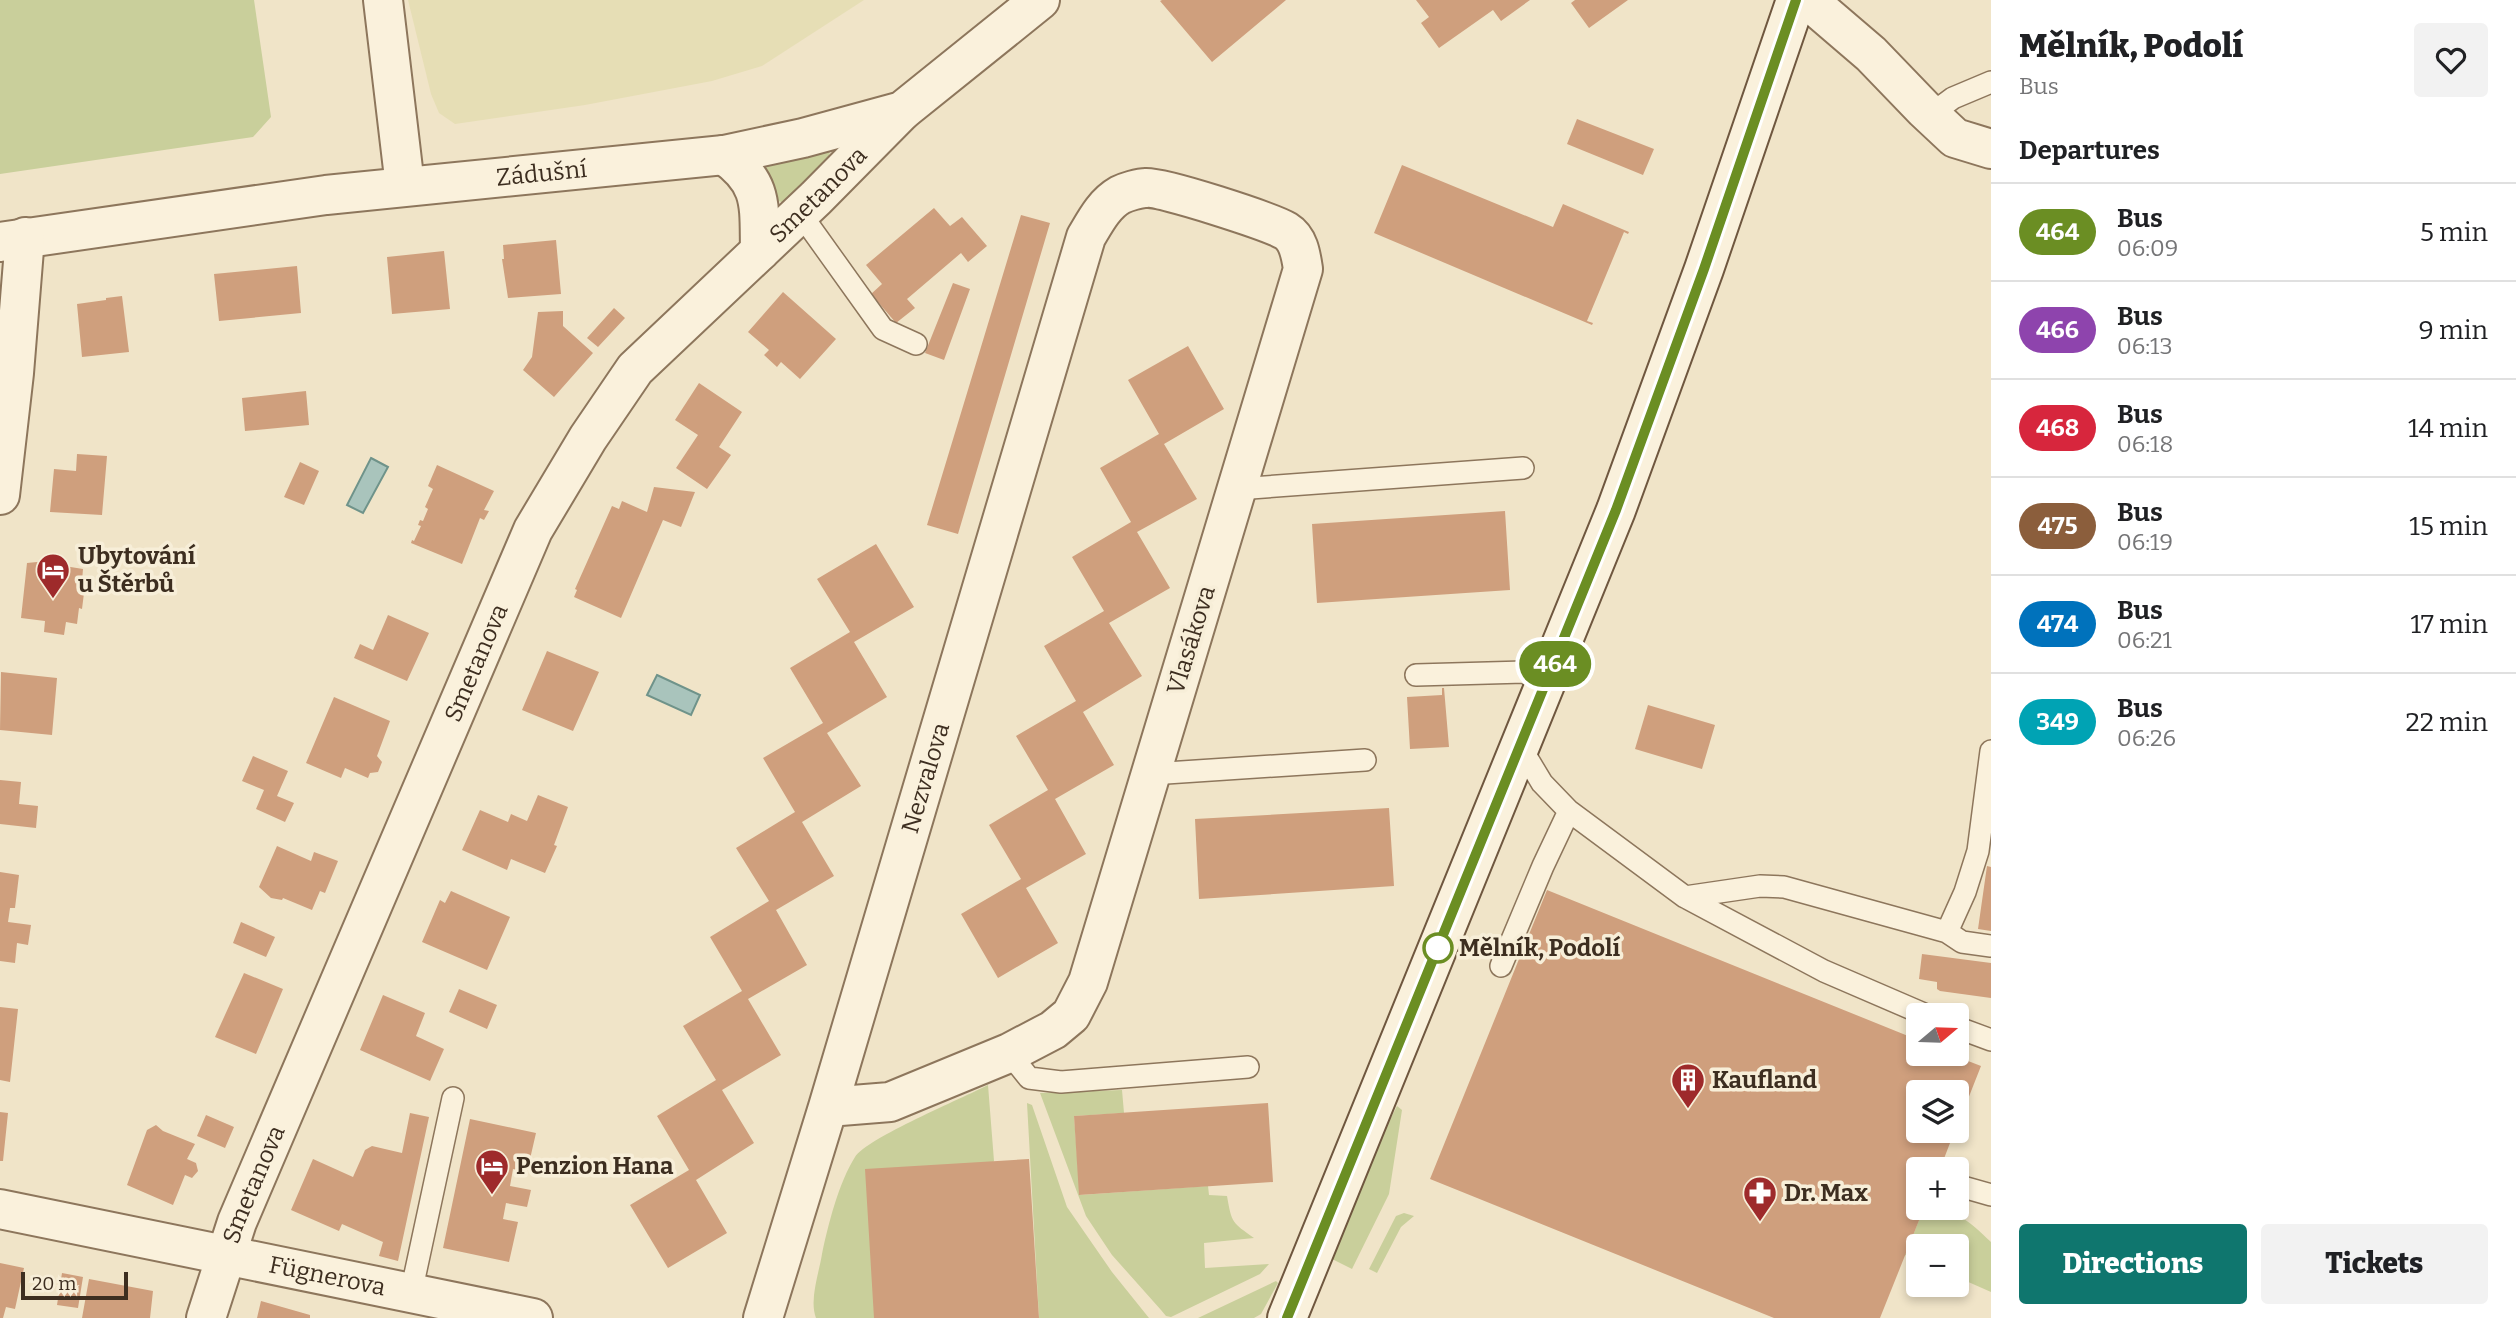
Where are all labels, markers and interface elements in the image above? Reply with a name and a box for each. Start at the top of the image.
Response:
button: heart [2414,23,2488,97]
text: Mělník, Podolí [2019,26,2243,66]
text: Bus [2019,72,2059,100]
text: Departures [2019,135,2160,166]
street label: Smetanova [764,141,873,249]
street label: Zádušní [495,155,588,192]
text: Bus [2117,203,2163,234]
text: 5 min [2420,217,2488,248]
text: 464 [2036,218,2079,246]
text: 06:09 [2117,234,2178,262]
text: Bus [2117,301,2163,332]
text: 9 min [2419,315,2488,346]
text: 466 [2036,316,2079,344]
text: 06:13 [2117,332,2173,360]
text: Bus [2117,399,2163,430]
text: 14 min [2408,413,2488,444]
text: 468 [2036,414,2079,442]
text: 06:18 [2117,430,2173,458]
text: Bus [2117,497,2163,528]
text: 15 min [2409,511,2488,542]
text: 475 [2037,512,2078,540]
text: 06:19 [2117,528,2173,556]
place label: Ubytování u Štěrbů [78,542,196,598]
hotel icon: Ubytování u Štěrbů [34,551,72,600]
street label: Vlasákova [1161,582,1221,698]
text: Bus [2117,595,2163,626]
street label: Smetanova [439,600,514,726]
text: 17 min [2410,609,2488,640]
text: 474 [2037,610,2078,638]
text: 06:21 [2117,626,2172,654]
line badge: 464 [1515,641,1595,687]
text: 464 [1533,650,1577,678]
text: Bus [2117,693,2163,724]
text: 22 min [2406,707,2488,738]
text: 349 [2036,708,2079,736]
street label: Nezvalova [896,719,955,836]
text: 06:26 [2117,724,2176,752]
marker: Mělník, Podolí [1423,933,1453,963]
place label: Mělník, Podolí [1459,934,1621,962]
north arrow [1906,1003,1969,1066]
map controls [1906,1003,1969,1297]
building icon: Kaufland [1669,1061,1707,1110]
place label: Kaufland [1712,1066,1817,1094]
button: layers [1906,1080,1969,1143]
street label: Smetanova [217,1121,291,1247]
hotel icon: Penzion Hana [473,1147,511,1196]
place label: Penzion Hana [516,1152,674,1180]
button: + [1906,1157,1969,1220]
pharmacy icon: Dr. Max [1741,1174,1779,1223]
place label: Dr. Max [1784,1179,1868,1207]
button: Directions [2019,1224,2247,1304]
button: Tickets [2261,1224,2488,1304]
button: − [1906,1234,1969,1297]
street label: Fügnerova [266,1250,388,1301]
scale bar [21,1269,128,1301]
text: 20 m [32,1272,76,1295]

